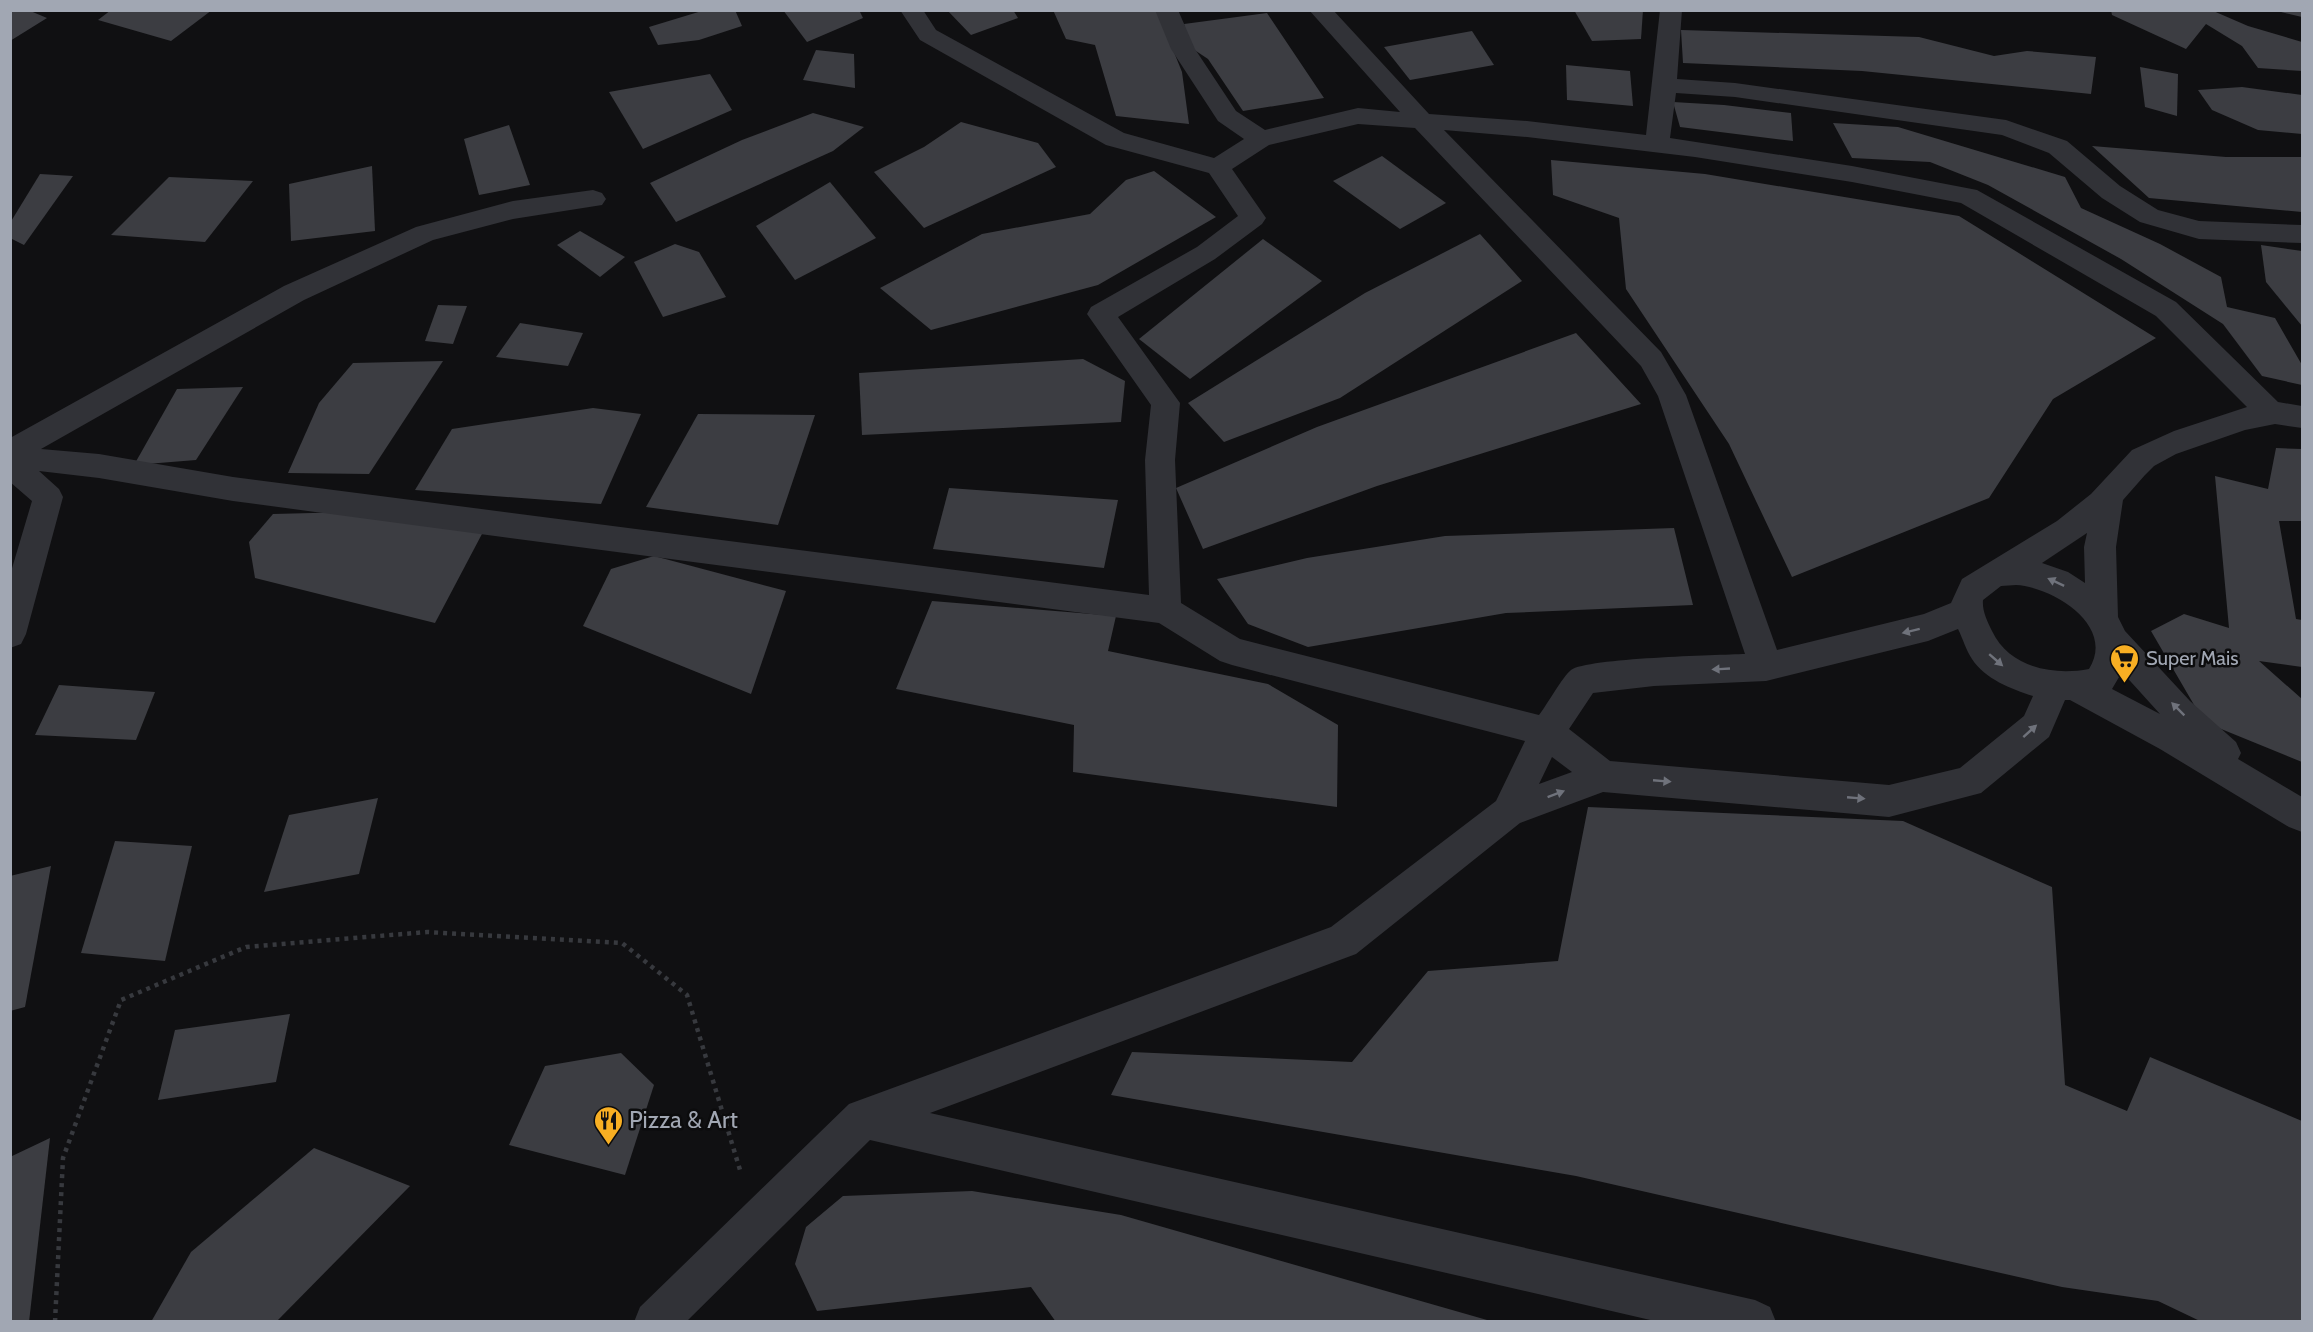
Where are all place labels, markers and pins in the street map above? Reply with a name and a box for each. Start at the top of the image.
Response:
supermarket icon: Super Mais [2109,642,2141,684]
place label: Super Mais [2146,646,2238,670]
restaurant icon: Pizza & Art [592,1104,624,1146]
place label: Pizza & Art [629,1105,738,1134]

